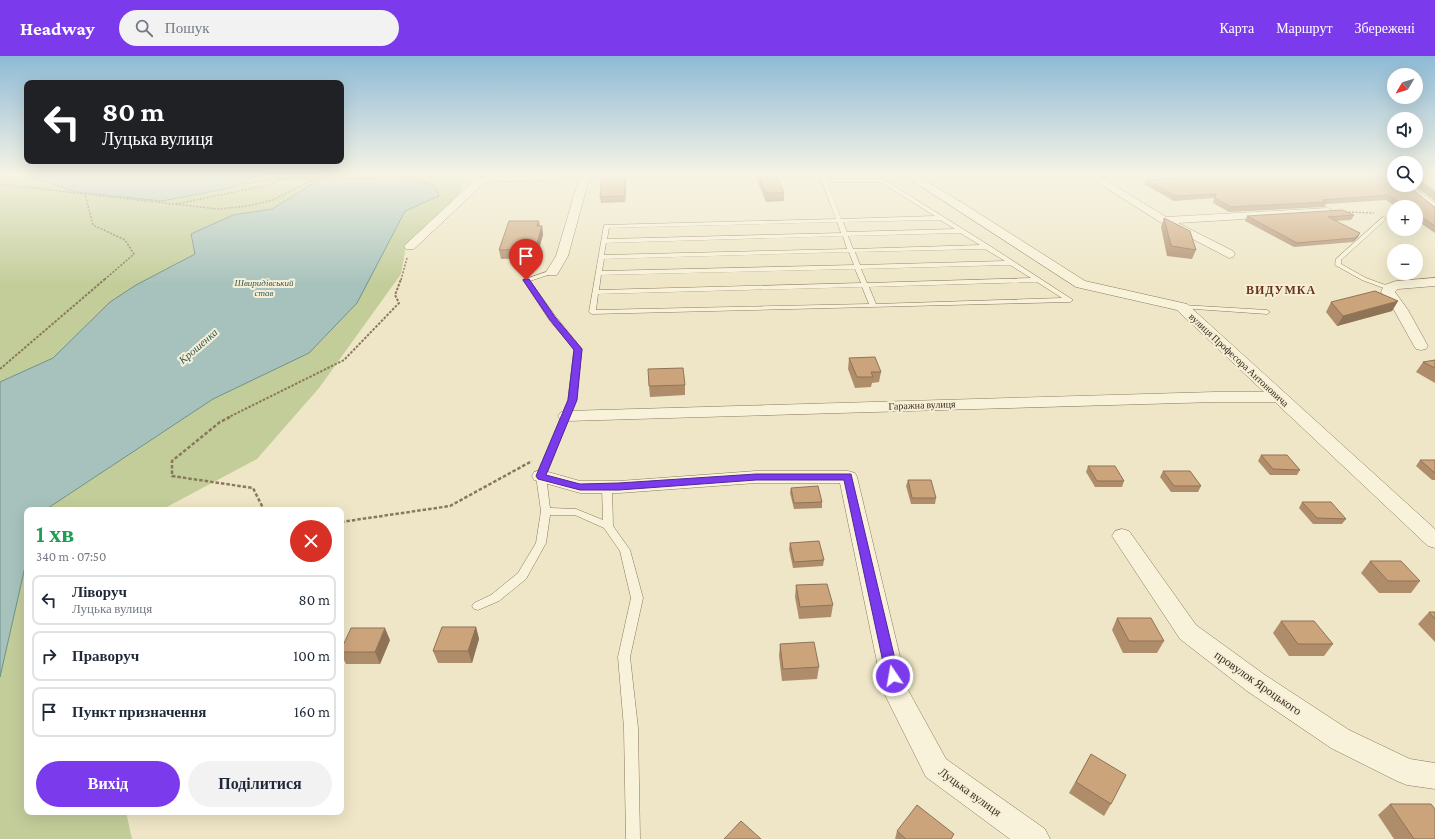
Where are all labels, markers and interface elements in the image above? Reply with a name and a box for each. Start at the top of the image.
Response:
search box [119,10,399,46]
icon: search [133,17,155,39]
text: Headway [20,18,95,39]
text: Пошук [165,20,209,36]
text: Карта [1219,20,1254,36]
text: Маршрут [1276,20,1333,36]
text: Збережені [1355,20,1415,36]
north arrow [1387,68,1423,104]
map controls [1387,68,1423,280]
icon: left [36,96,88,148]
text: 80 m [102,96,164,127]
button: sound [1387,112,1423,148]
text: Луцька вулиця [102,129,213,149]
button: search [1387,156,1423,192]
button: + [1387,200,1423,236]
pin [509,239,543,280]
button: − [1387,244,1423,280]
icon: arrive [515,245,537,267]
water label: Швиридівський став [234,278,294,298]
district label: ВИДУМКА [1246,283,1316,297]
street label: вулиця Професора Антоновича [1187,311,1291,409]
water label: Крошенка [175,326,220,367]
street label: Гаражна вулиця [888,398,956,412]
text: 1 хв [36,520,74,547]
button: close [290,520,332,562]
text: 340 m · 07:50 [36,549,106,564]
text: Ліворуч [72,584,127,600]
icon: left [38,589,60,611]
text: 80 m [299,592,330,608]
text: Луцька вулиця [72,601,152,616]
icon: right [38,645,60,667]
text: Праворуч [72,648,139,664]
text: 100 m [293,648,330,664]
street label: провулок Яроцького [1212,648,1304,718]
position arrow [872,655,914,697]
icon: arrive [38,701,60,723]
text: Пункт призначення [72,704,206,720]
text: 160 m [294,704,330,720]
button: Вихід [36,761,180,807]
button: Поділитися [188,761,332,807]
street label: Луцька вулиця [936,765,1004,820]

